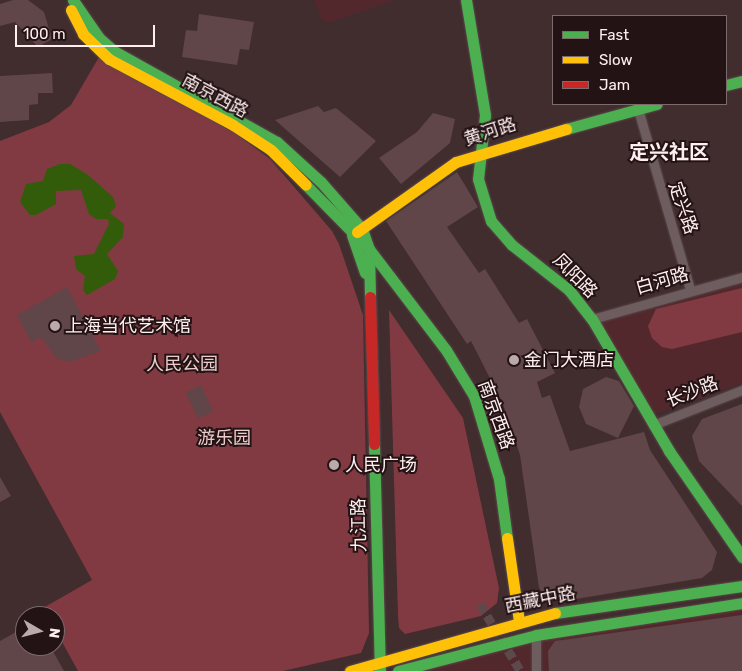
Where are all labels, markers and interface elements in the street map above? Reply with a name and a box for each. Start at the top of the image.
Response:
scale bar [18,15,158,47]
legend [552,15,727,105]
text: 100 m [23,25,65,43]
text: Fast [599,26,629,44]
text: Slow [599,51,632,69]
street label: 南京西路 [178,70,252,122]
text: Jam [599,76,630,94]
street label: 黄河路 [461,113,519,151]
district label: 定兴社区 [629,140,709,164]
street label: 定兴路 [664,179,702,237]
street label: 凤阳路 [548,249,602,303]
street label: 白河路 [633,263,691,299]
place label: 上海当代艺术馆 [65,315,191,337]
marker: 上海当代艺术馆 [49,320,61,332]
place label: 金门大酒店 [524,349,614,371]
park label: 人民公园 [146,353,218,375]
marker: 金门大酒店 [508,354,520,366]
street label: 长沙路 [663,372,721,412]
street label: 南京西路 [474,377,518,453]
park label: 游乐园 [197,427,251,449]
place label: 人民广场 [345,454,417,476]
marker: 人民广场 [327,458,341,472]
street label: 九江路 [348,498,370,552]
street label: 西藏中路 [503,583,577,617]
north arrow [15,606,65,656]
text: N [45,627,63,639]

